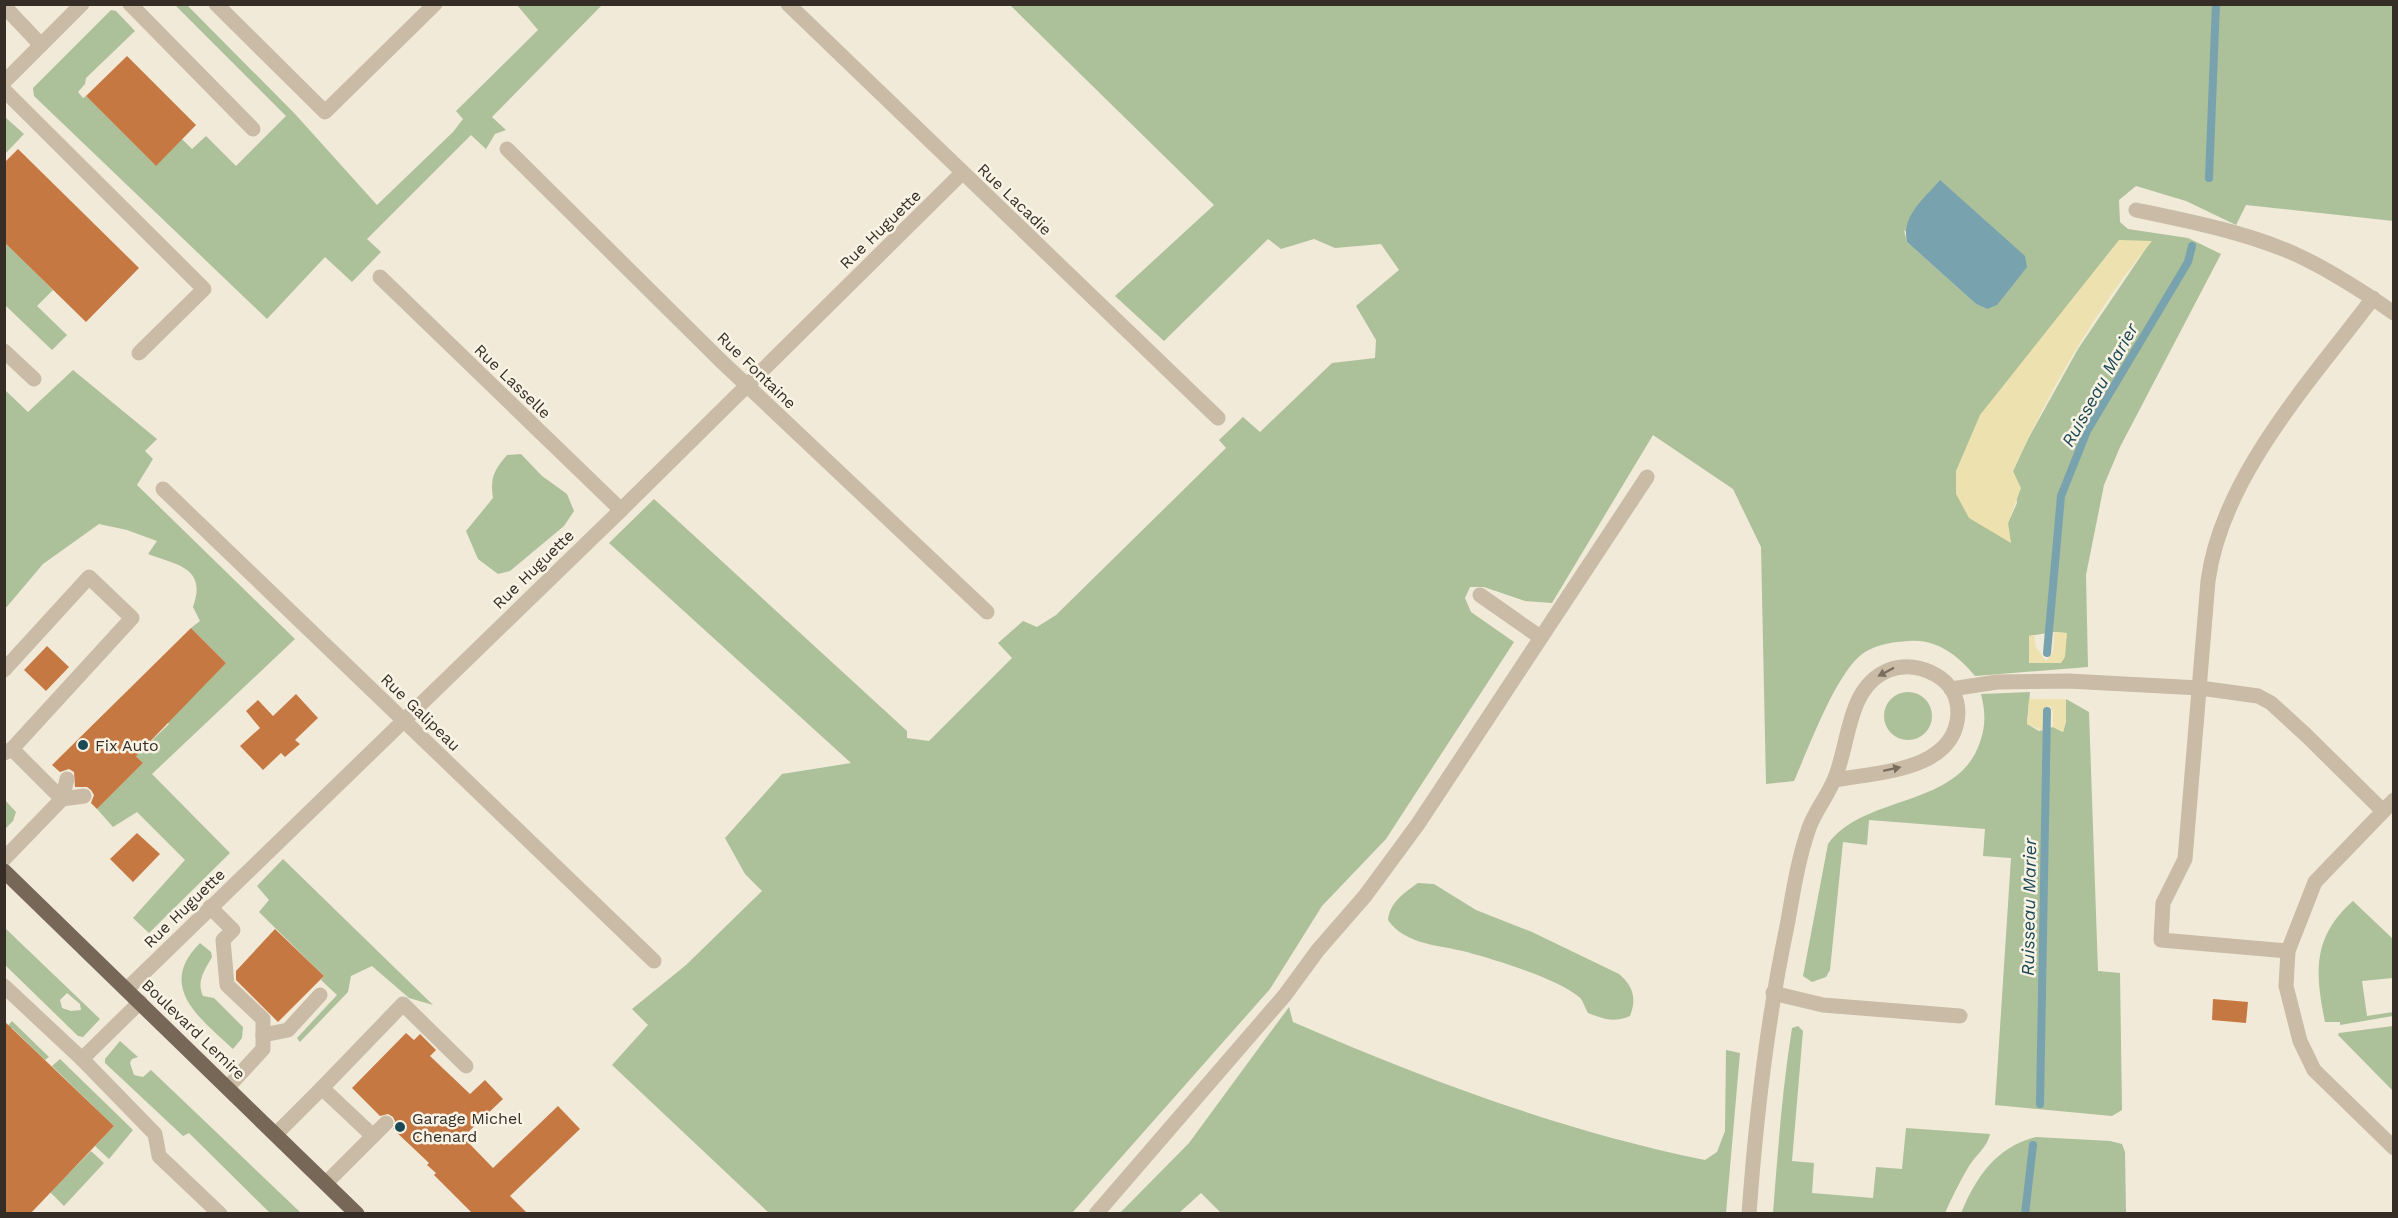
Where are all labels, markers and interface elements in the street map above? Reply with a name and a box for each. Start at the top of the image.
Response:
street label: Rue Lacadie [974,159,1055,239]
street label: Rue Huguette [836,186,925,273]
water label: Ruisseau Marier [2057,318,2143,450]
street label: Rue Fontaine [713,328,800,413]
street label: Rue Lasselle [471,340,555,423]
street label: Rue Huguette [489,526,578,613]
one-way arrow [1877,667,1894,677]
street label: Rue Galipeau [377,670,464,755]
place label: Fix Auto [95,736,159,755]
marker: Fix Auto [76,738,90,752]
one-way arrow [1883,764,1902,773]
water label: Ruisseau Marier [2017,837,2040,976]
street label: Rue Huguette [140,865,229,952]
street label: Boulevard Lemire [138,975,249,1084]
place label: Garage Michel Chenard [412,1109,522,1146]
marker: Garage Michel Chenard [393,1120,407,1134]

